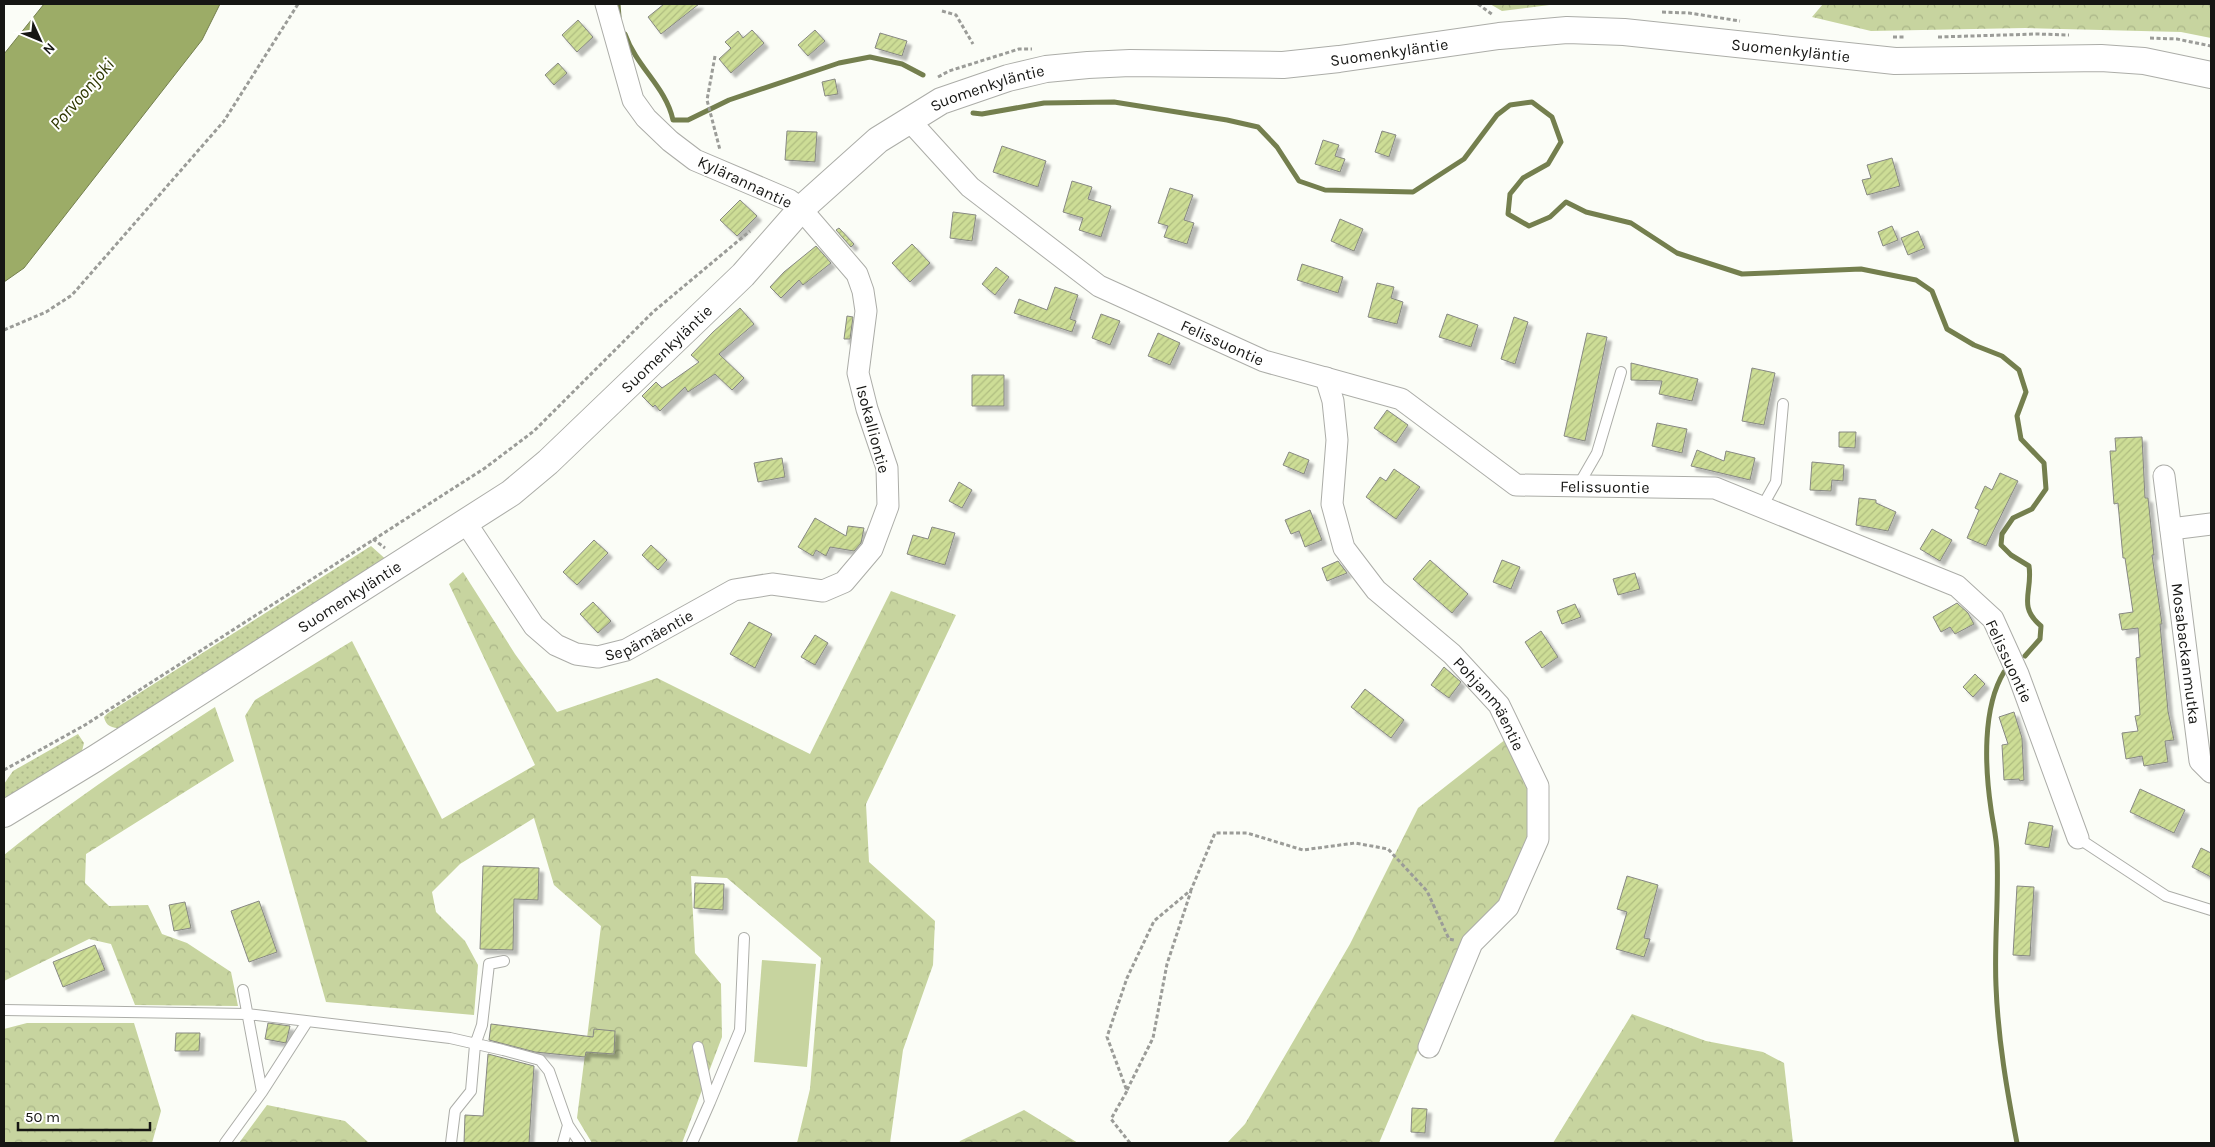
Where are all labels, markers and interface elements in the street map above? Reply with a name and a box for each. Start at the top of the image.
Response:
north arrow [15,15,65,65]
street label: Suomenkyläntie [1329,34,1449,69]
street label: Suomenkyläntie [1730,34,1851,66]
text: N [39,39,59,58]
water label: Porvoonjoki [45,54,119,134]
street label: Suomenkyläntie [926,60,1046,115]
street label: Kylärannantie [695,152,795,212]
street label: Suomenkyläntie [617,301,716,397]
street label: Felissuontie [1178,315,1267,369]
street label: Isokalliontie [852,383,894,475]
street label: Felissuontie [1560,476,1650,497]
street label: Suomenkyläntie [294,556,404,636]
street label: Mosabackanmutka [2168,582,2205,725]
street label: Sepämäentie [602,605,696,665]
street label: Felissuontie [1982,617,2036,705]
street label: Pohjanmäentie [1450,653,1529,753]
scale bar [18,1100,150,1132]
text: 50 m [25,1108,60,1126]

